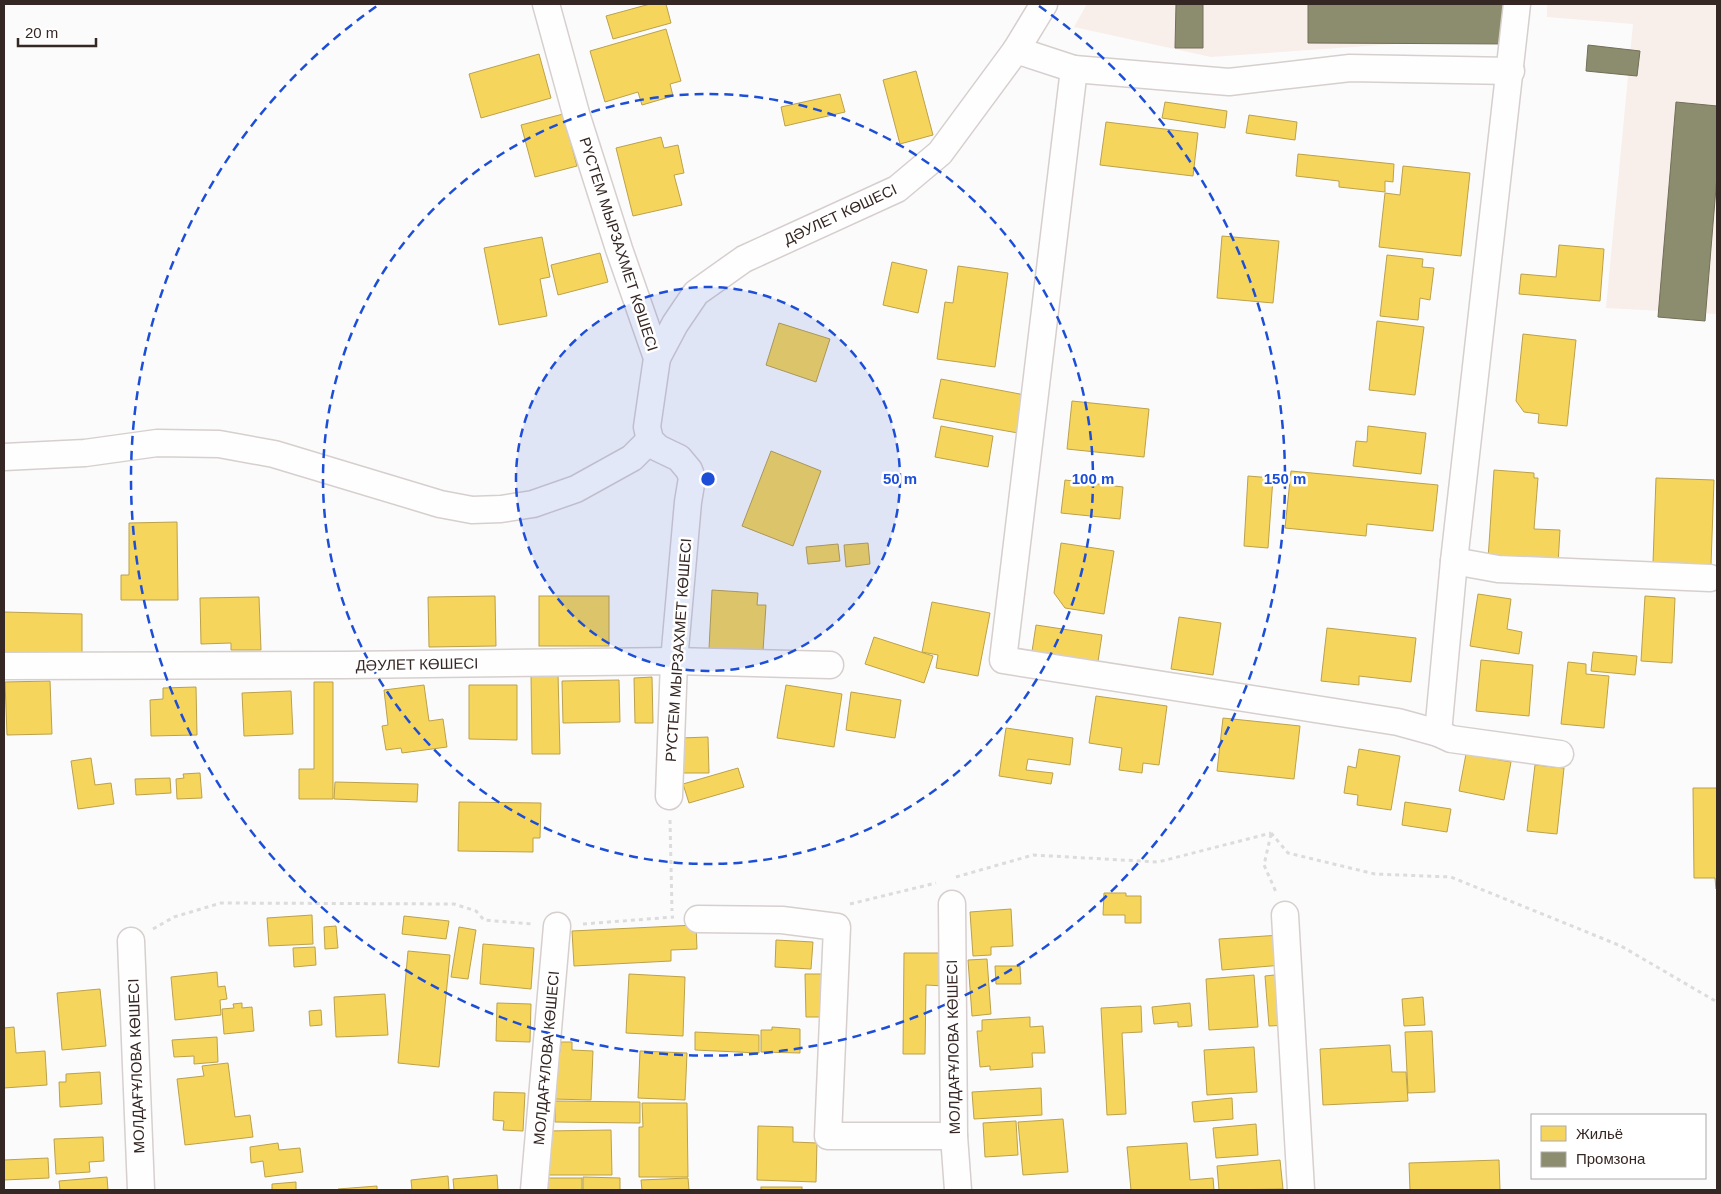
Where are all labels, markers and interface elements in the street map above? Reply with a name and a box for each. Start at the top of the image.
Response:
scale bar [18,15,95,47]
text: 20 m [25,24,58,41]
street label: РҮСТЕМ МЫРЗАХМЕТ КӨШЕСІ [576,135,662,353]
street label: ДӘУЛЕТ КӨШЕСІ [781,180,899,248]
centre of rings [699,470,717,488]
text: 50 m [883,470,917,487]
text: 100 m [1072,470,1114,487]
text: 150 m [1264,470,1306,487]
street label: РҮСТЕМ МЫРЗАХМЕТ КӨШЕСІ [662,538,694,762]
street label: ДӘУЛЕТ КӨШЕСІ [355,654,479,674]
street label: МОЛДАҒҰЛОВА КӨШЕСІ [943,959,963,1135]
street label: МОЛДАҒҰЛОВА КӨШЕСІ [530,970,562,1146]
street label: МОЛДАҒҰЛОВА КӨШЕСІ [124,978,148,1154]
legend [1531,1114,1706,1179]
text: Жильё [1576,1125,1623,1142]
text: Промзона [1576,1150,1646,1167]

